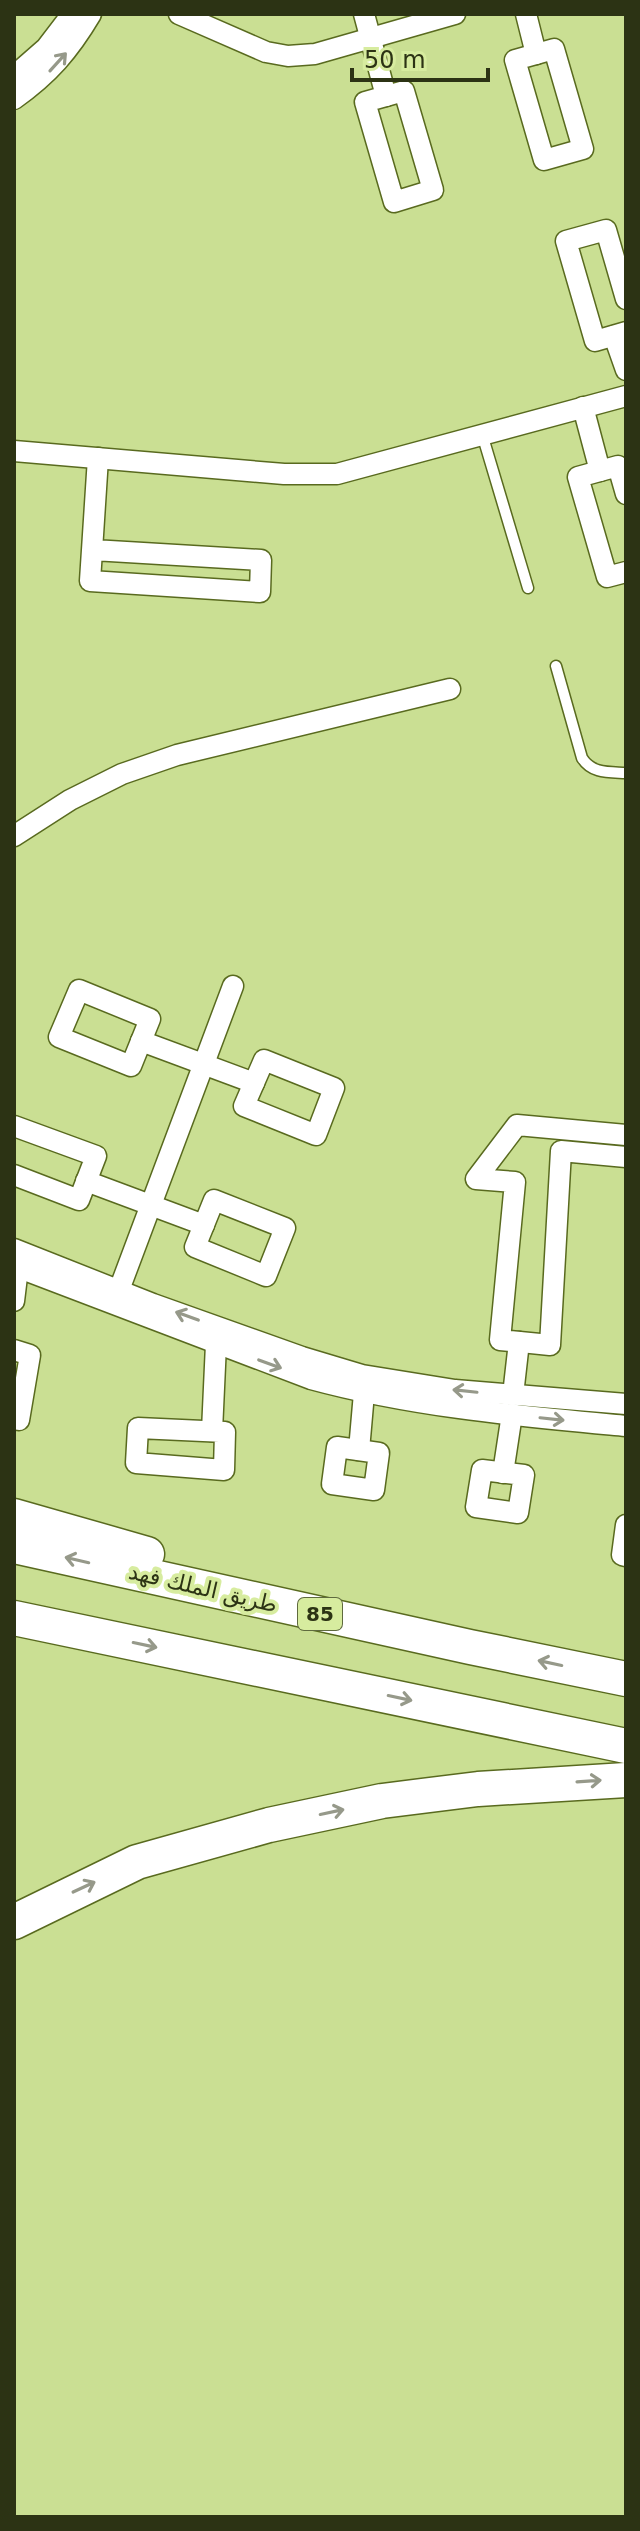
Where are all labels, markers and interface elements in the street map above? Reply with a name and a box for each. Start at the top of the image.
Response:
scale bar [352,32,488,82]
text: 50 m [364,46,426,74]
one-way arrow [49,52,67,72]
one-way arrow [176,1308,200,1322]
one-way arrow [257,1358,282,1372]
one-way arrow [452,1383,478,1398]
one-way arrow [538,1411,565,1426]
one-way arrow [65,1552,90,1567]
street label: طريق الملك فهد [126,1559,280,1618]
road number: 85 [298,1598,342,1630]
one-way arrow [132,1638,157,1653]
one-way arrow [537,1655,563,1670]
one-way arrow [386,1691,412,1706]
one-way arrow [575,1773,602,1788]
one-way arrow [318,1804,344,1819]
one-way arrow [71,1879,95,1894]

